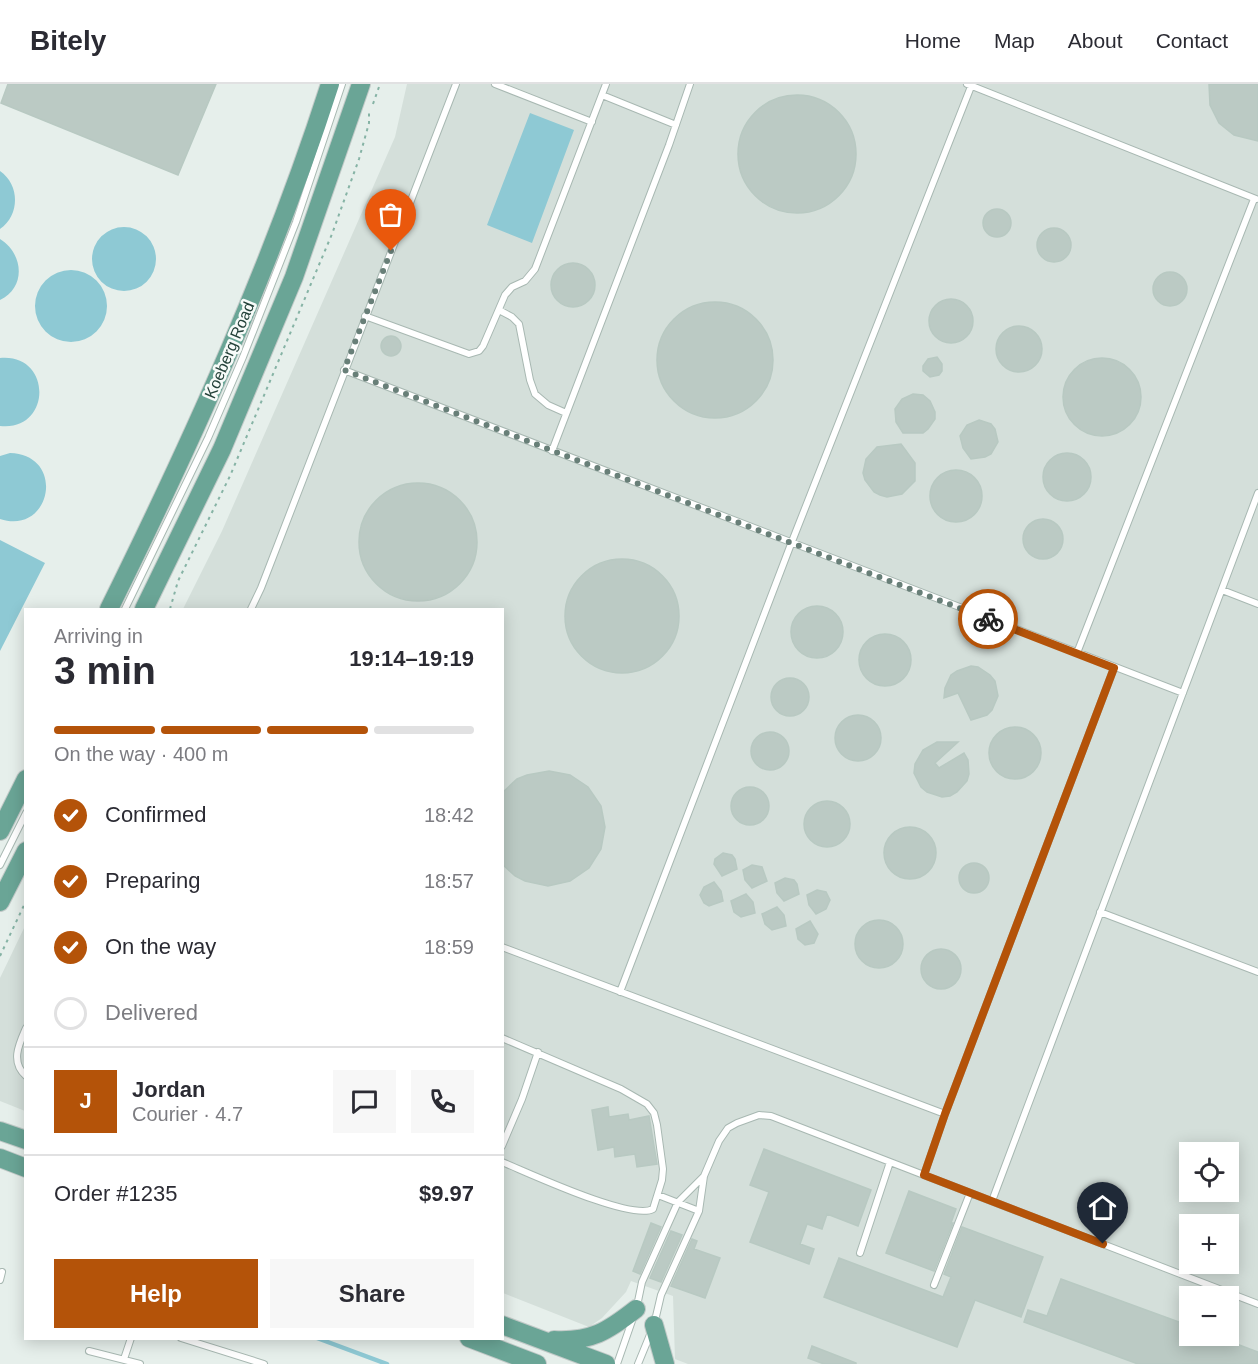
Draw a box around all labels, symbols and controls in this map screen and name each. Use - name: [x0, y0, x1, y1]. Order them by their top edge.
- text: Bitely: [30, 25, 106, 56]
- text: Home: [905, 29, 961, 52]
- text: Map: [994, 29, 1035, 52]
- text: About: [1068, 29, 1123, 52]
- text: Contact: [1156, 29, 1228, 52]
- pin: [365, 189, 416, 251]
- icon: bag: [374, 198, 407, 231]
- street label: Koeberg Road: [201, 299, 257, 401]
- courier: [958, 589, 1018, 649]
- icon: bike: [972, 603, 1005, 636]
- text: Arriving in: [54, 625, 143, 647]
- text: 19:14–19:19: [349, 646, 474, 671]
- text: 3 min: [54, 649, 156, 692]
- text: On the way · 400 m: [54, 743, 229, 765]
- icon: check: [54, 799, 87, 832]
- text: Confirmed: [105, 802, 206, 827]
- text: 18:42: [424, 804, 474, 826]
- icon: check: [54, 865, 87, 898]
- text: Preparing: [105, 868, 200, 893]
- text: 18:57: [424, 870, 474, 892]
- icon: check: [54, 931, 87, 964]
- text: On the way: [105, 934, 216, 959]
- text: 18:59: [424, 936, 474, 958]
- text: Delivered: [105, 1000, 198, 1025]
- button: chat: [333, 1070, 396, 1133]
- button: phone: [411, 1070, 474, 1133]
- text: Jordan: [132, 1077, 205, 1102]
- text: J: [79, 1088, 92, 1113]
- text: Courier · 4.7: [132, 1103, 243, 1125]
- map controls: [1179, 1142, 1239, 1346]
- button: locate: [1179, 1142, 1239, 1202]
- text: Order #1235: [54, 1181, 178, 1206]
- text: $9.97: [419, 1181, 474, 1206]
- pin: [1077, 1182, 1128, 1244]
- icon: home: [1086, 1191, 1119, 1224]
- button: +: [1179, 1214, 1239, 1274]
- button: Help: [54, 1259, 258, 1328]
- button: Share: [270, 1259, 474, 1328]
- button: −: [1179, 1286, 1239, 1346]

